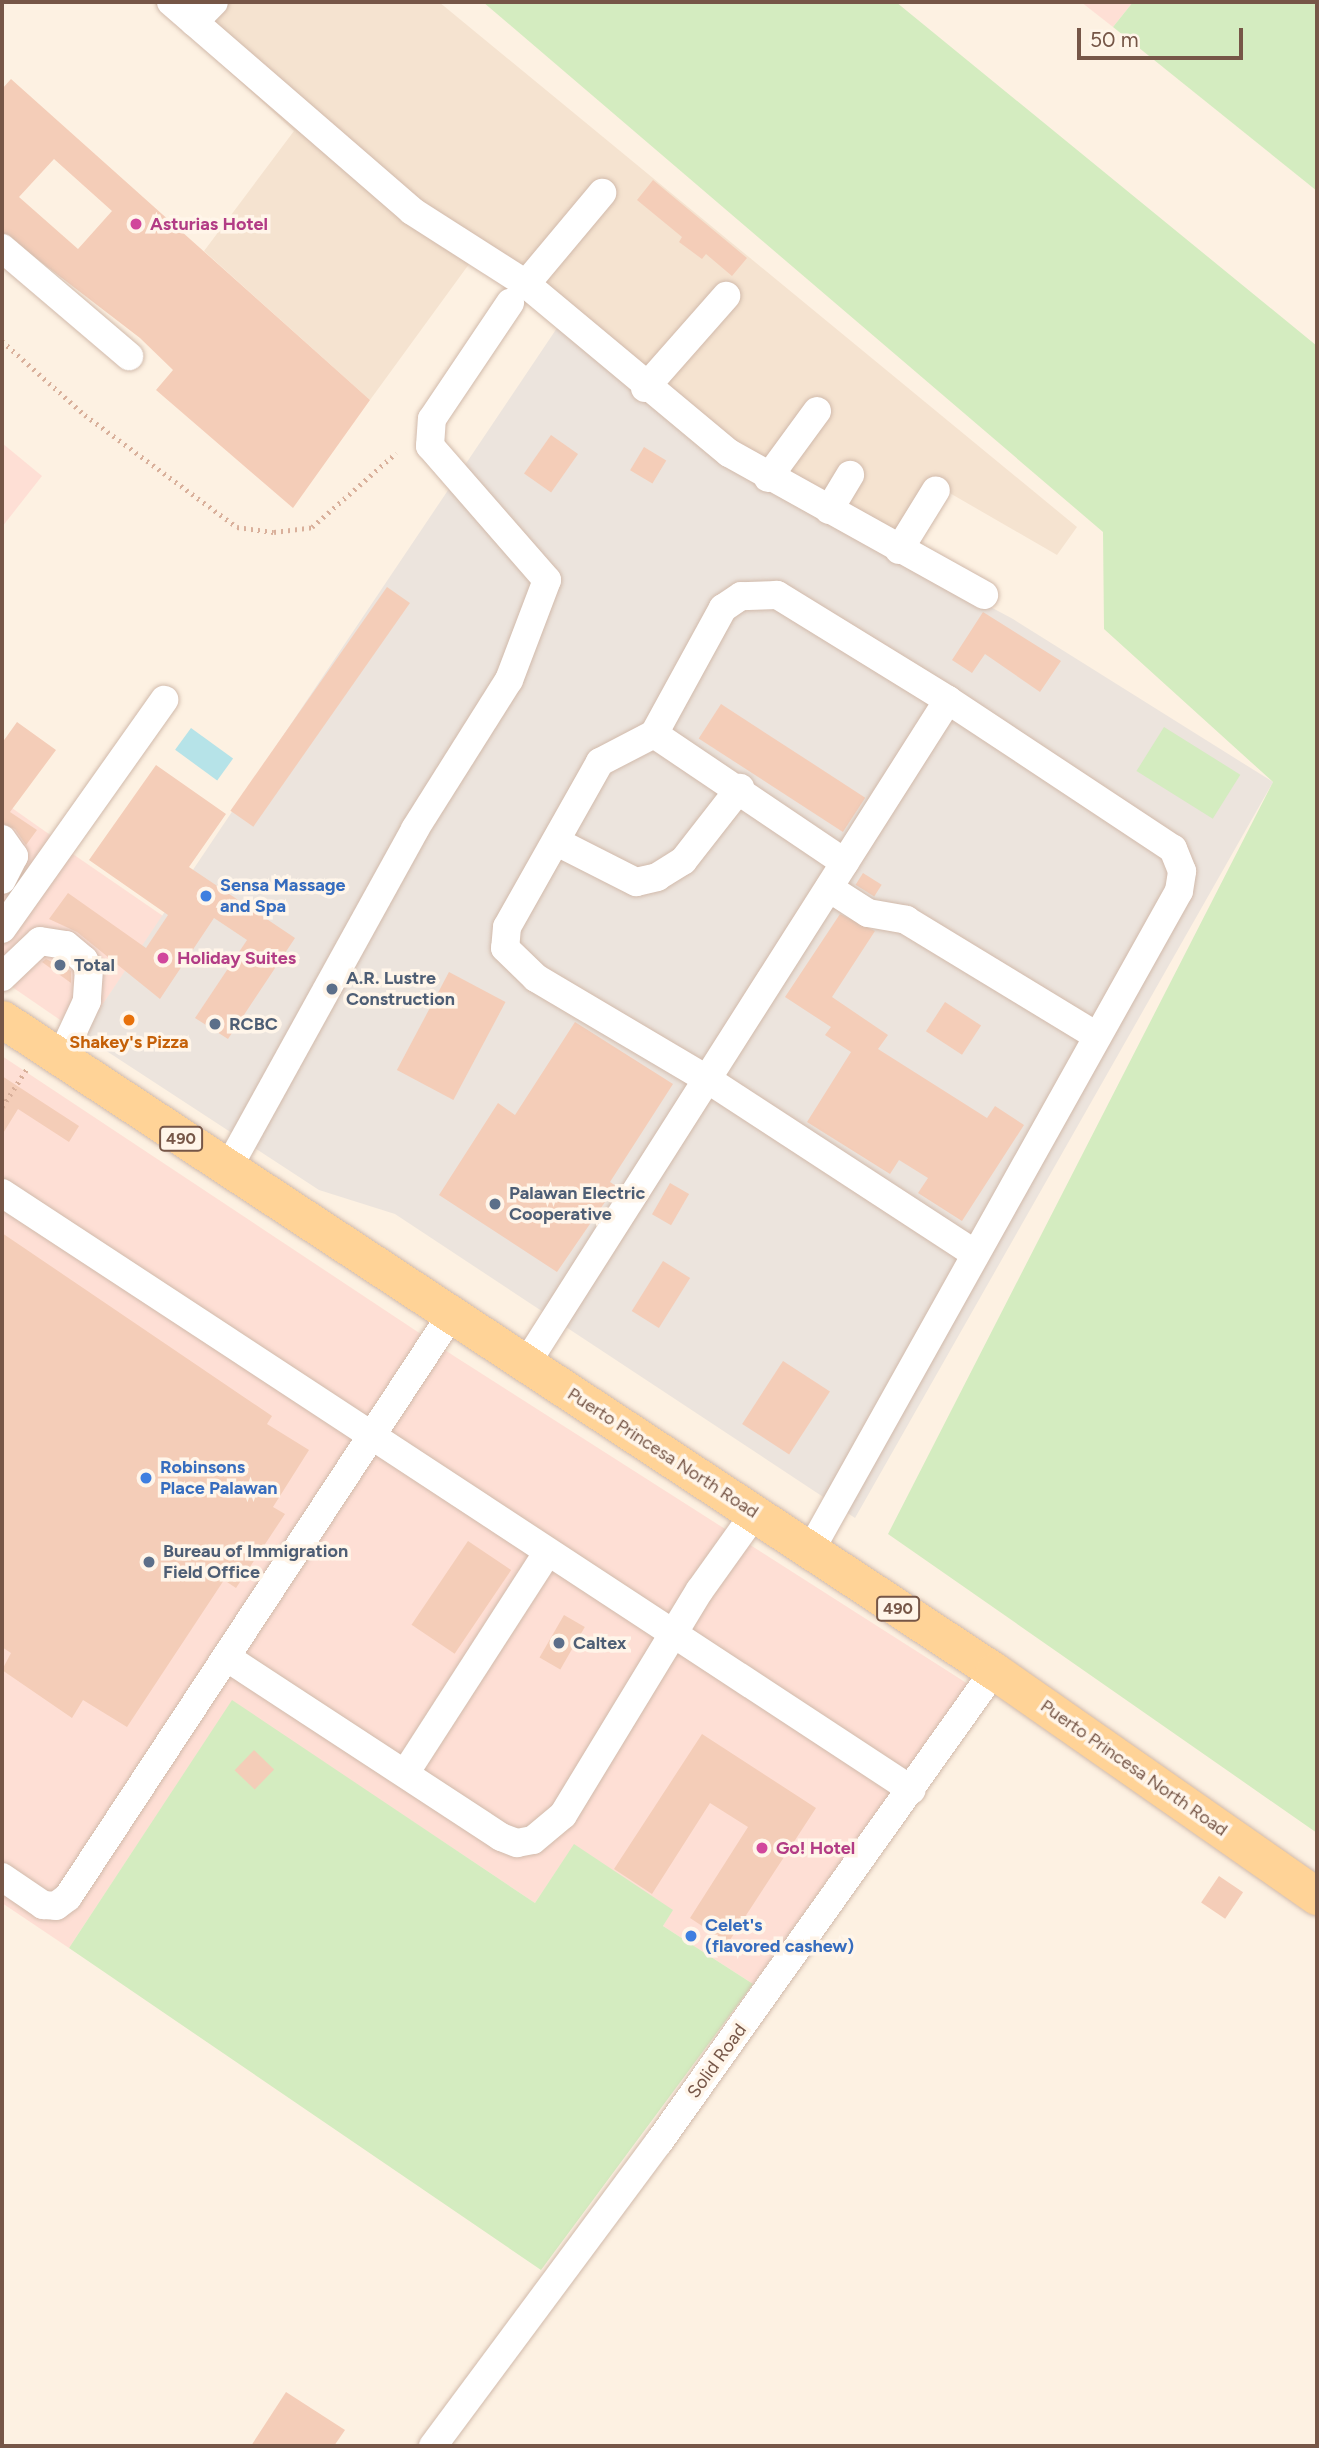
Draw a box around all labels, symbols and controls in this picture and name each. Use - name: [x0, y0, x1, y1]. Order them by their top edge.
- scale bar: [1081, 14, 1247, 58]
- text: 50 m: [1090, 27, 1139, 52]
- place label: Asturias Hotel: [150, 213, 268, 235]
- marker: Asturias Hotel: [128, 216, 144, 232]
- place label: Sensa Massage and Spa: [220, 875, 346, 917]
- marker: Sensa Massage and Spa: [198, 888, 214, 904]
- place label: Holiday Suites: [177, 947, 296, 969]
- marker: Holiday Suites: [155, 950, 171, 966]
- place label: Total: [74, 954, 115, 976]
- marker: Total: [52, 957, 68, 973]
- place label: A.R. Lustre Construction: [346, 968, 455, 1010]
- marker: A.R. Lustre Construction: [324, 981, 340, 997]
- marker: Shakey's Pizza: [121, 1012, 137, 1028]
- place label: RCBC: [229, 1013, 278, 1035]
- marker: RCBC: [207, 1016, 223, 1032]
- place label: Shakey's Pizza: [69, 1031, 189, 1053]
- road number: 490: [158, 1126, 204, 1152]
- place label: Palawan Electric Cooperative: [509, 1183, 645, 1226]
- marker: Palawan Electric Cooperative: [487, 1196, 503, 1212]
- street label: Puerto Princesa North Road: [563, 1383, 763, 1523]
- place label: Robinsons Place Palawan: [160, 1457, 278, 1500]
- marker: Robinsons Place Palawan: [138, 1470, 154, 1486]
- place label: Bureau of Immigration Field Office: [163, 1541, 348, 1584]
- marker: Bureau of Immigration Field Office: [141, 1554, 157, 1570]
- road number: 490: [875, 1596, 921, 1622]
- place label: Caltex: [573, 1632, 626, 1654]
- marker: Caltex: [551, 1635, 567, 1651]
- street label: Puerto Princesa North Road: [1036, 1695, 1232, 1841]
- place label: Go! Hotel: [776, 1837, 855, 1859]
- marker: Go! Hotel: [754, 1840, 770, 1856]
- place label: Celet's (flavored cashew): [705, 1915, 854, 1958]
- marker: Celet's (flavored cashew): [683, 1928, 699, 1944]
- street label: Solid Road: [683, 2020, 751, 2102]

